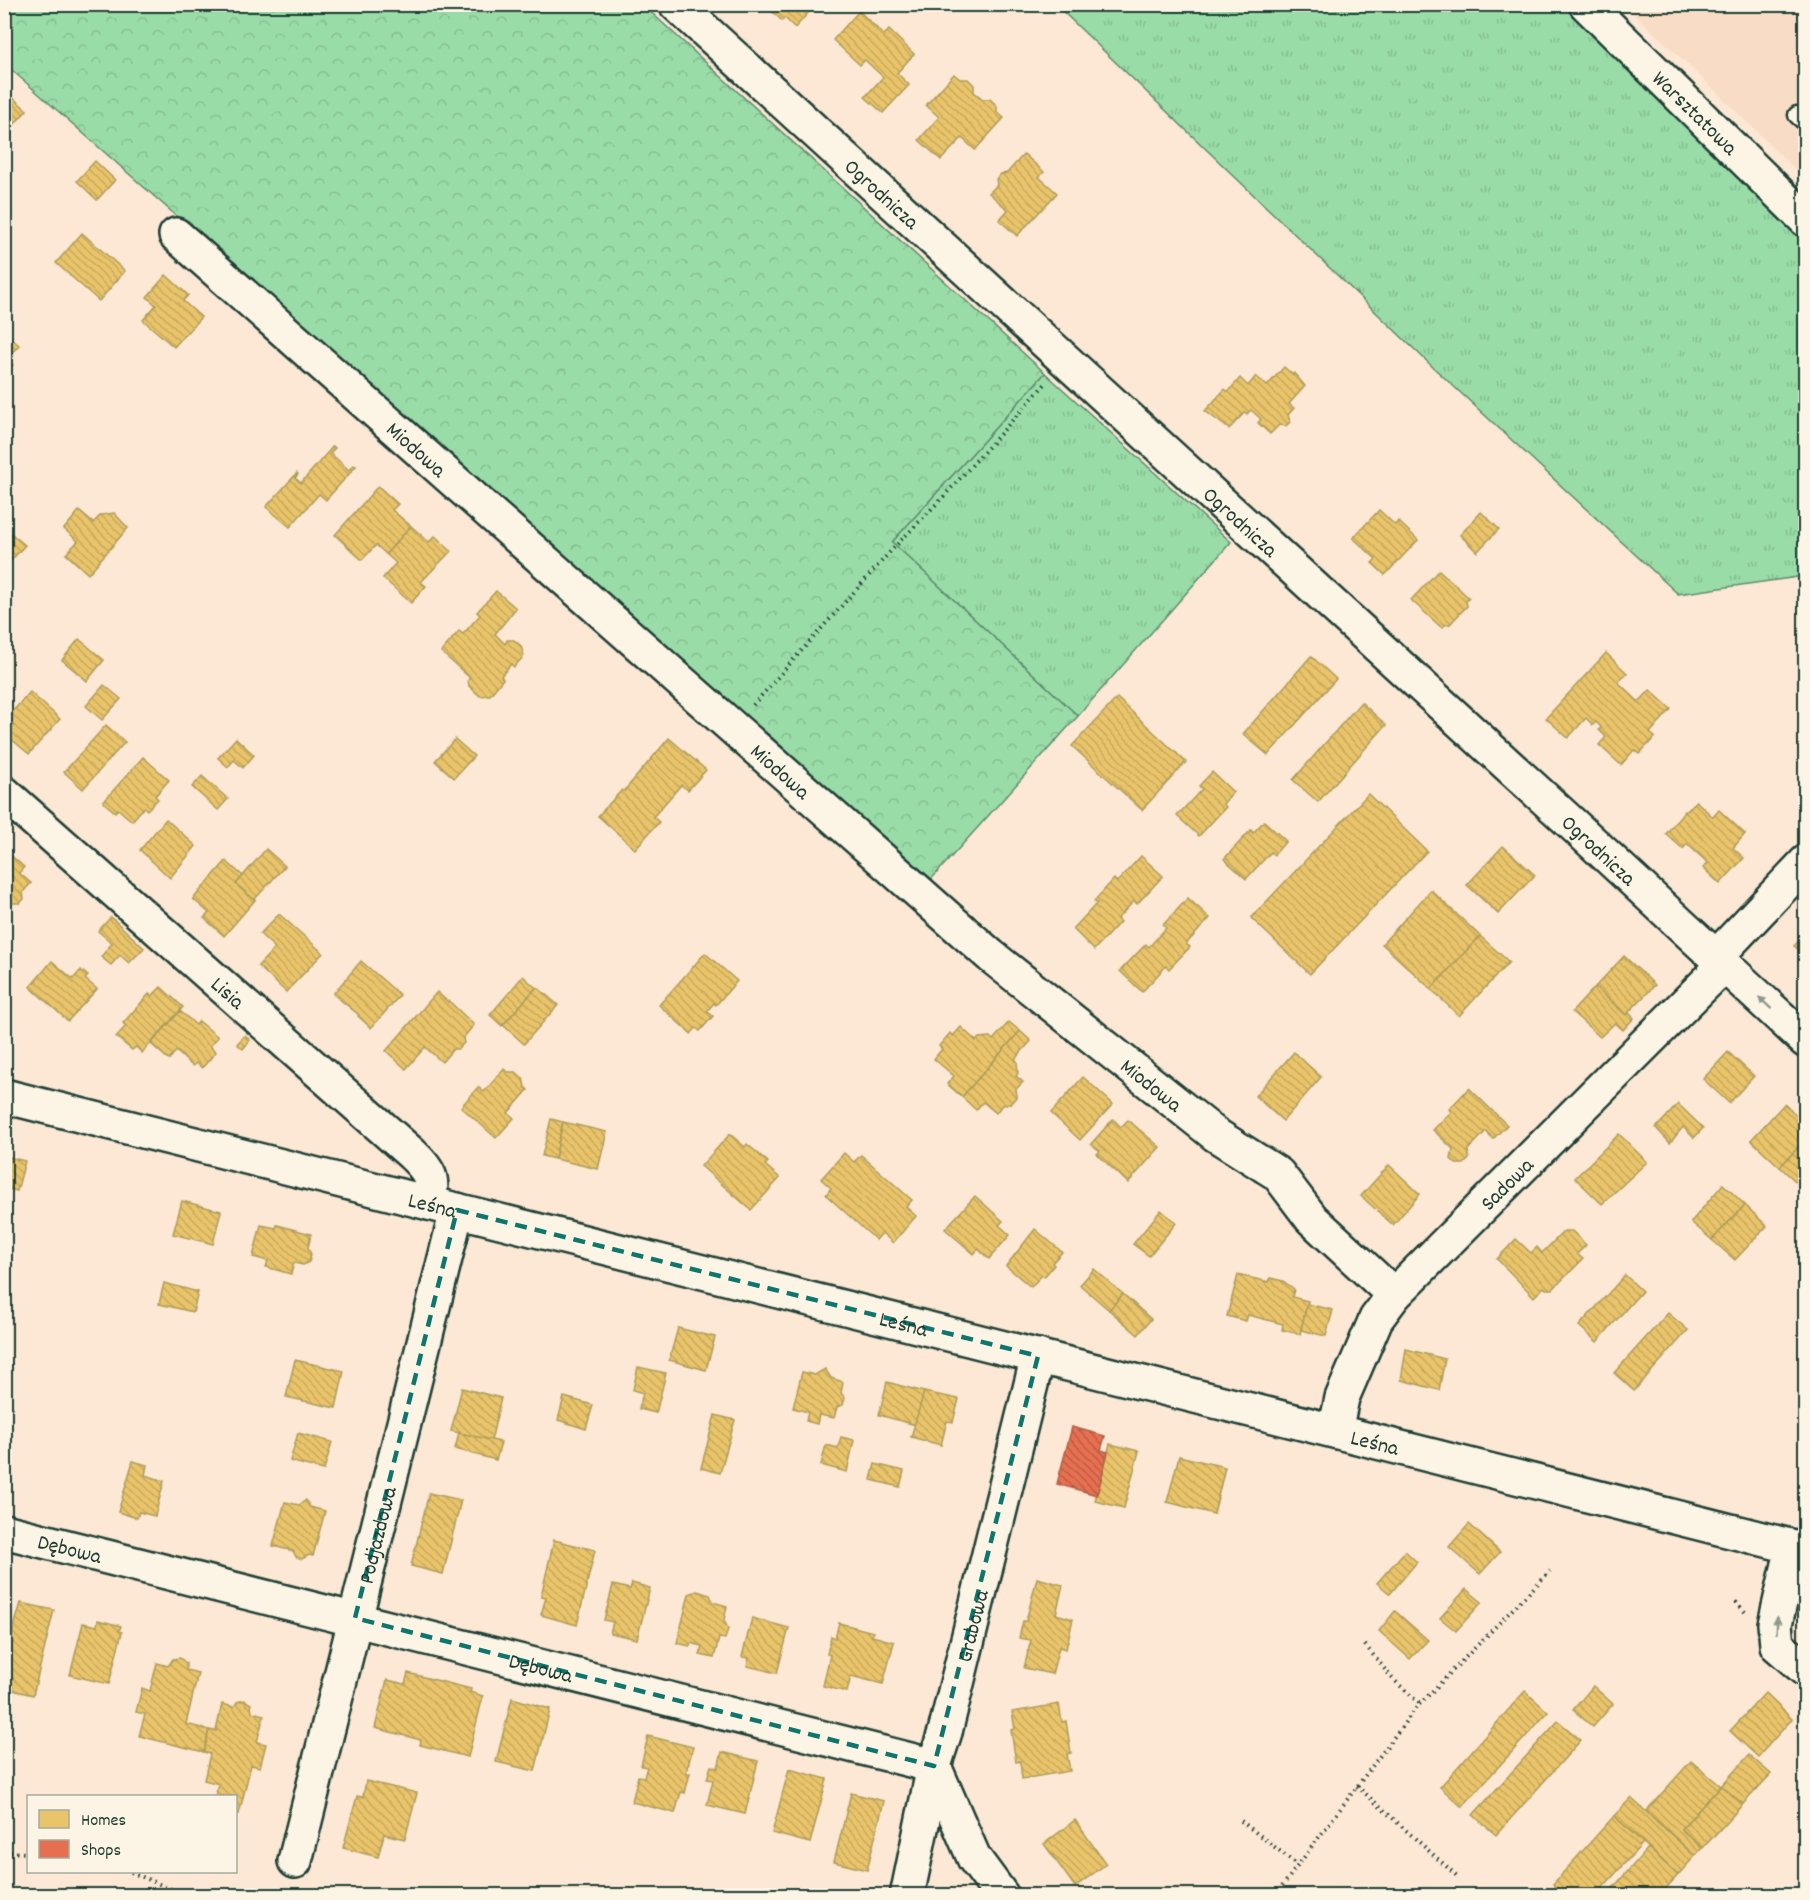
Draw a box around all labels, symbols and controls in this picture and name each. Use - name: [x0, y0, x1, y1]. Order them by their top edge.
- street label: Warsztatowa: [1643, 65, 1744, 164]
- street label: Ogrodnicza: [836, 153, 925, 239]
- street label: Miodowa: [378, 416, 452, 487]
- street label: Ogrodnicza: [1194, 481, 1284, 567]
- street label: Miodowa: [742, 738, 816, 809]
- street label: Ogrodnicza: [1553, 809, 1642, 895]
- street label: Lisia: [202, 971, 251, 1019]
- one-way arrow: [1757, 996, 1772, 1010]
- street label: Miodowa: [1112, 1053, 1188, 1122]
- street label: Sadowa: [1475, 1151, 1543, 1219]
- street label: Leśna: [404, 1186, 460, 1229]
- street label: Leśna: [876, 1305, 931, 1347]
- street label: Leśna: [1347, 1424, 1402, 1466]
- street label: Podjazdowa: [353, 1483, 407, 1588]
- street label: Dębowa: [34, 1528, 105, 1574]
- street label: Grabowa: [951, 1587, 999, 1666]
- one-way arrow: [1772, 1615, 1781, 1634]
- street label: Dębowa: [505, 1647, 576, 1693]
- legend: [27, 1795, 237, 1873]
- text: Homes: [81, 1809, 126, 1834]
- text: Shops: [81, 1839, 121, 1864]

